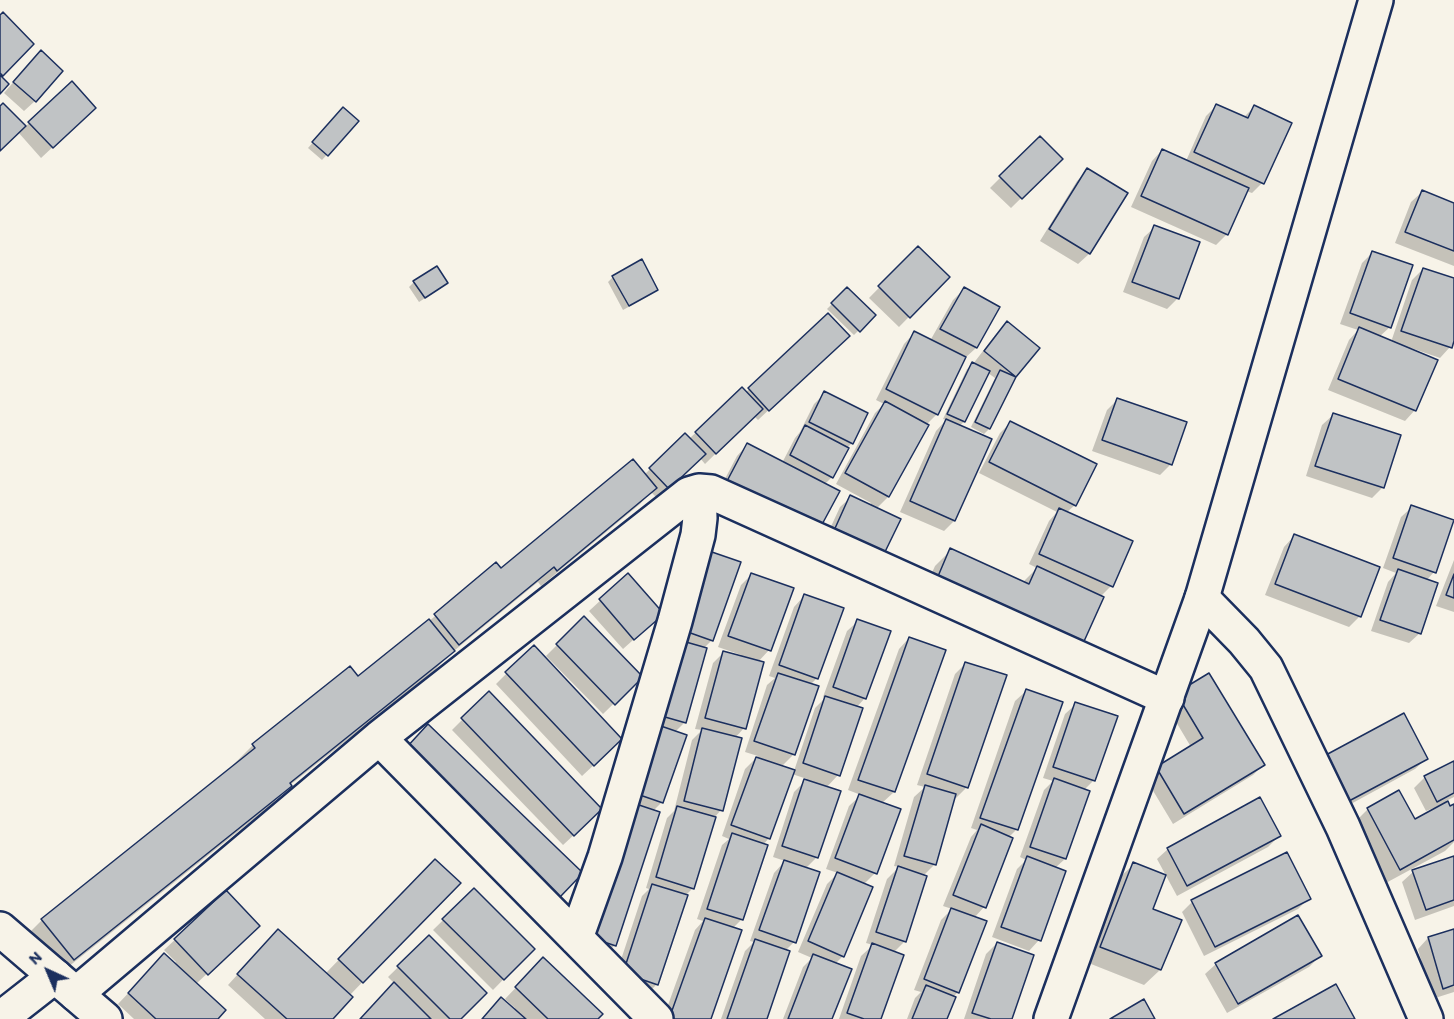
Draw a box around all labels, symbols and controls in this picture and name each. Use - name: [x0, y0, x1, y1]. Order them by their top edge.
- north arrow: [18, 941, 78, 1001]
- text: N: [25, 947, 46, 968]

